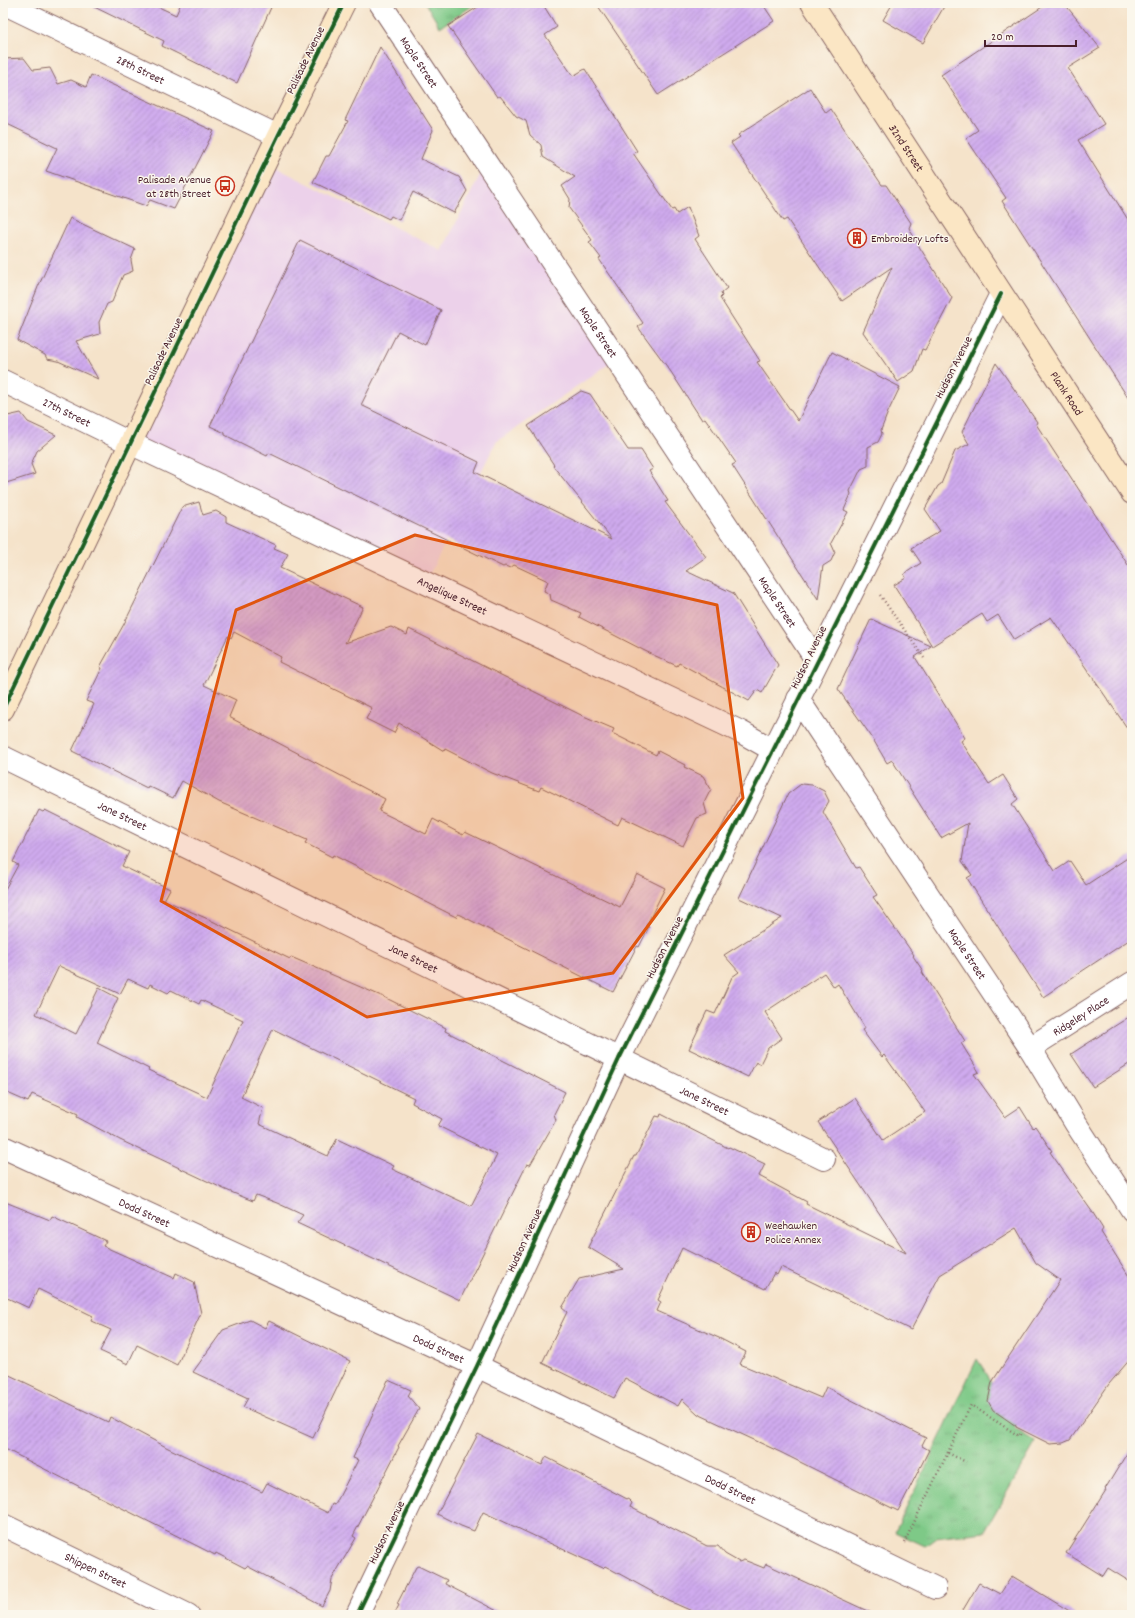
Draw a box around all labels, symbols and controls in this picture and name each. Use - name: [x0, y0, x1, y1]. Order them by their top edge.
- scale bar: [985, 22, 1076, 48]
- street label: Palisade Avenue: [283, 24, 330, 97]
- text: 20 m: [991, 29, 1014, 46]
- street label: Maple Street: [395, 34, 442, 92]
- street label: 28th Street: [113, 52, 168, 90]
- street label: 32nd Street: [884, 122, 927, 176]
- place label: Palisade Avenue at 28th Street: [138, 172, 212, 203]
- bus stop icon: Palisade Avenue at 28th Street: [214, 175, 236, 197]
- building icon: Embroidery Lofts: [846, 227, 868, 249]
- place label: Embroidery Lofts: [871, 231, 949, 248]
- street label: Maple Street: [574, 304, 621, 362]
- street label: Palisade Avenue: [141, 315, 188, 388]
- street label: Hudson Avenue: [931, 333, 977, 402]
- street label: Plank Road: [1045, 369, 1086, 419]
- street label: 27th Street: [39, 395, 94, 433]
- street label: Angelique Street: [414, 573, 490, 621]
- street label: Maple Street: [753, 574, 800, 632]
- street label: Hudson Avenue: [787, 623, 832, 692]
- street label: Jane Street: [94, 798, 150, 836]
- street label: Hudson Avenue: [642, 913, 688, 982]
- street label: Maple Street: [943, 926, 990, 984]
- street label: Jane Street: [385, 940, 441, 979]
- street label: Ridgeley Place: [1050, 993, 1113, 1041]
- street label: Jane Street: [676, 1083, 732, 1121]
- street label: Dodd Street: [116, 1195, 173, 1233]
- street label: Hudson Avenue: [503, 1206, 548, 1275]
- place label: Weehawken Police Annex: [765, 1218, 822, 1249]
- building icon: Weehawken Police Annex: [740, 1221, 762, 1243]
- street label: Dodd Street: [410, 1330, 467, 1369]
- street label: Dodd Street: [702, 1471, 759, 1510]
- street label: Hudson Avenue: [365, 1498, 410, 1567]
- street label: Shippen Street: [61, 1549, 129, 1594]

